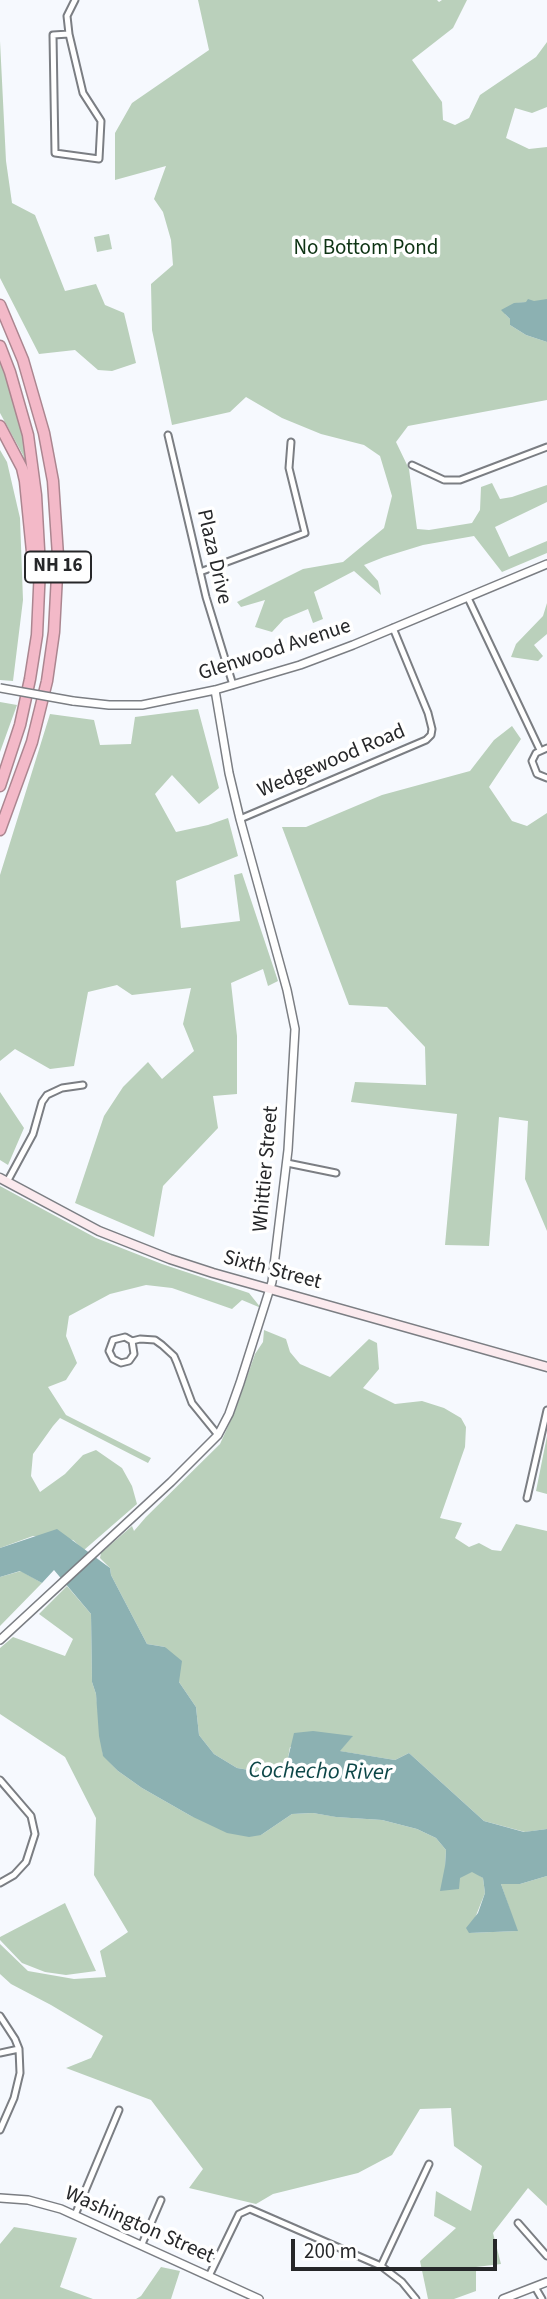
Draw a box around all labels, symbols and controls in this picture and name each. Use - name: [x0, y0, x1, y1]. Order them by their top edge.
- park label: No Bottom Pond: [294, 236, 438, 262]
- street label: Plaza Drive: [190, 507, 236, 607]
- road number: NH 16: [25, 552, 91, 582]
- street label: Glenwood Avenue: [196, 615, 354, 687]
- street label: Wedgewood Road: [254, 720, 410, 804]
- street label: Whittier Street: [249, 1105, 285, 1233]
- street label: Sixth Street: [220, 1246, 324, 1296]
- water label: Cochecho River: [248, 1758, 392, 1788]
- street label: Washington Street: [60, 2182, 218, 2270]
- scale bar: [295, 2226, 502, 2270]
- text: 200 m: [304, 2236, 357, 2266]

